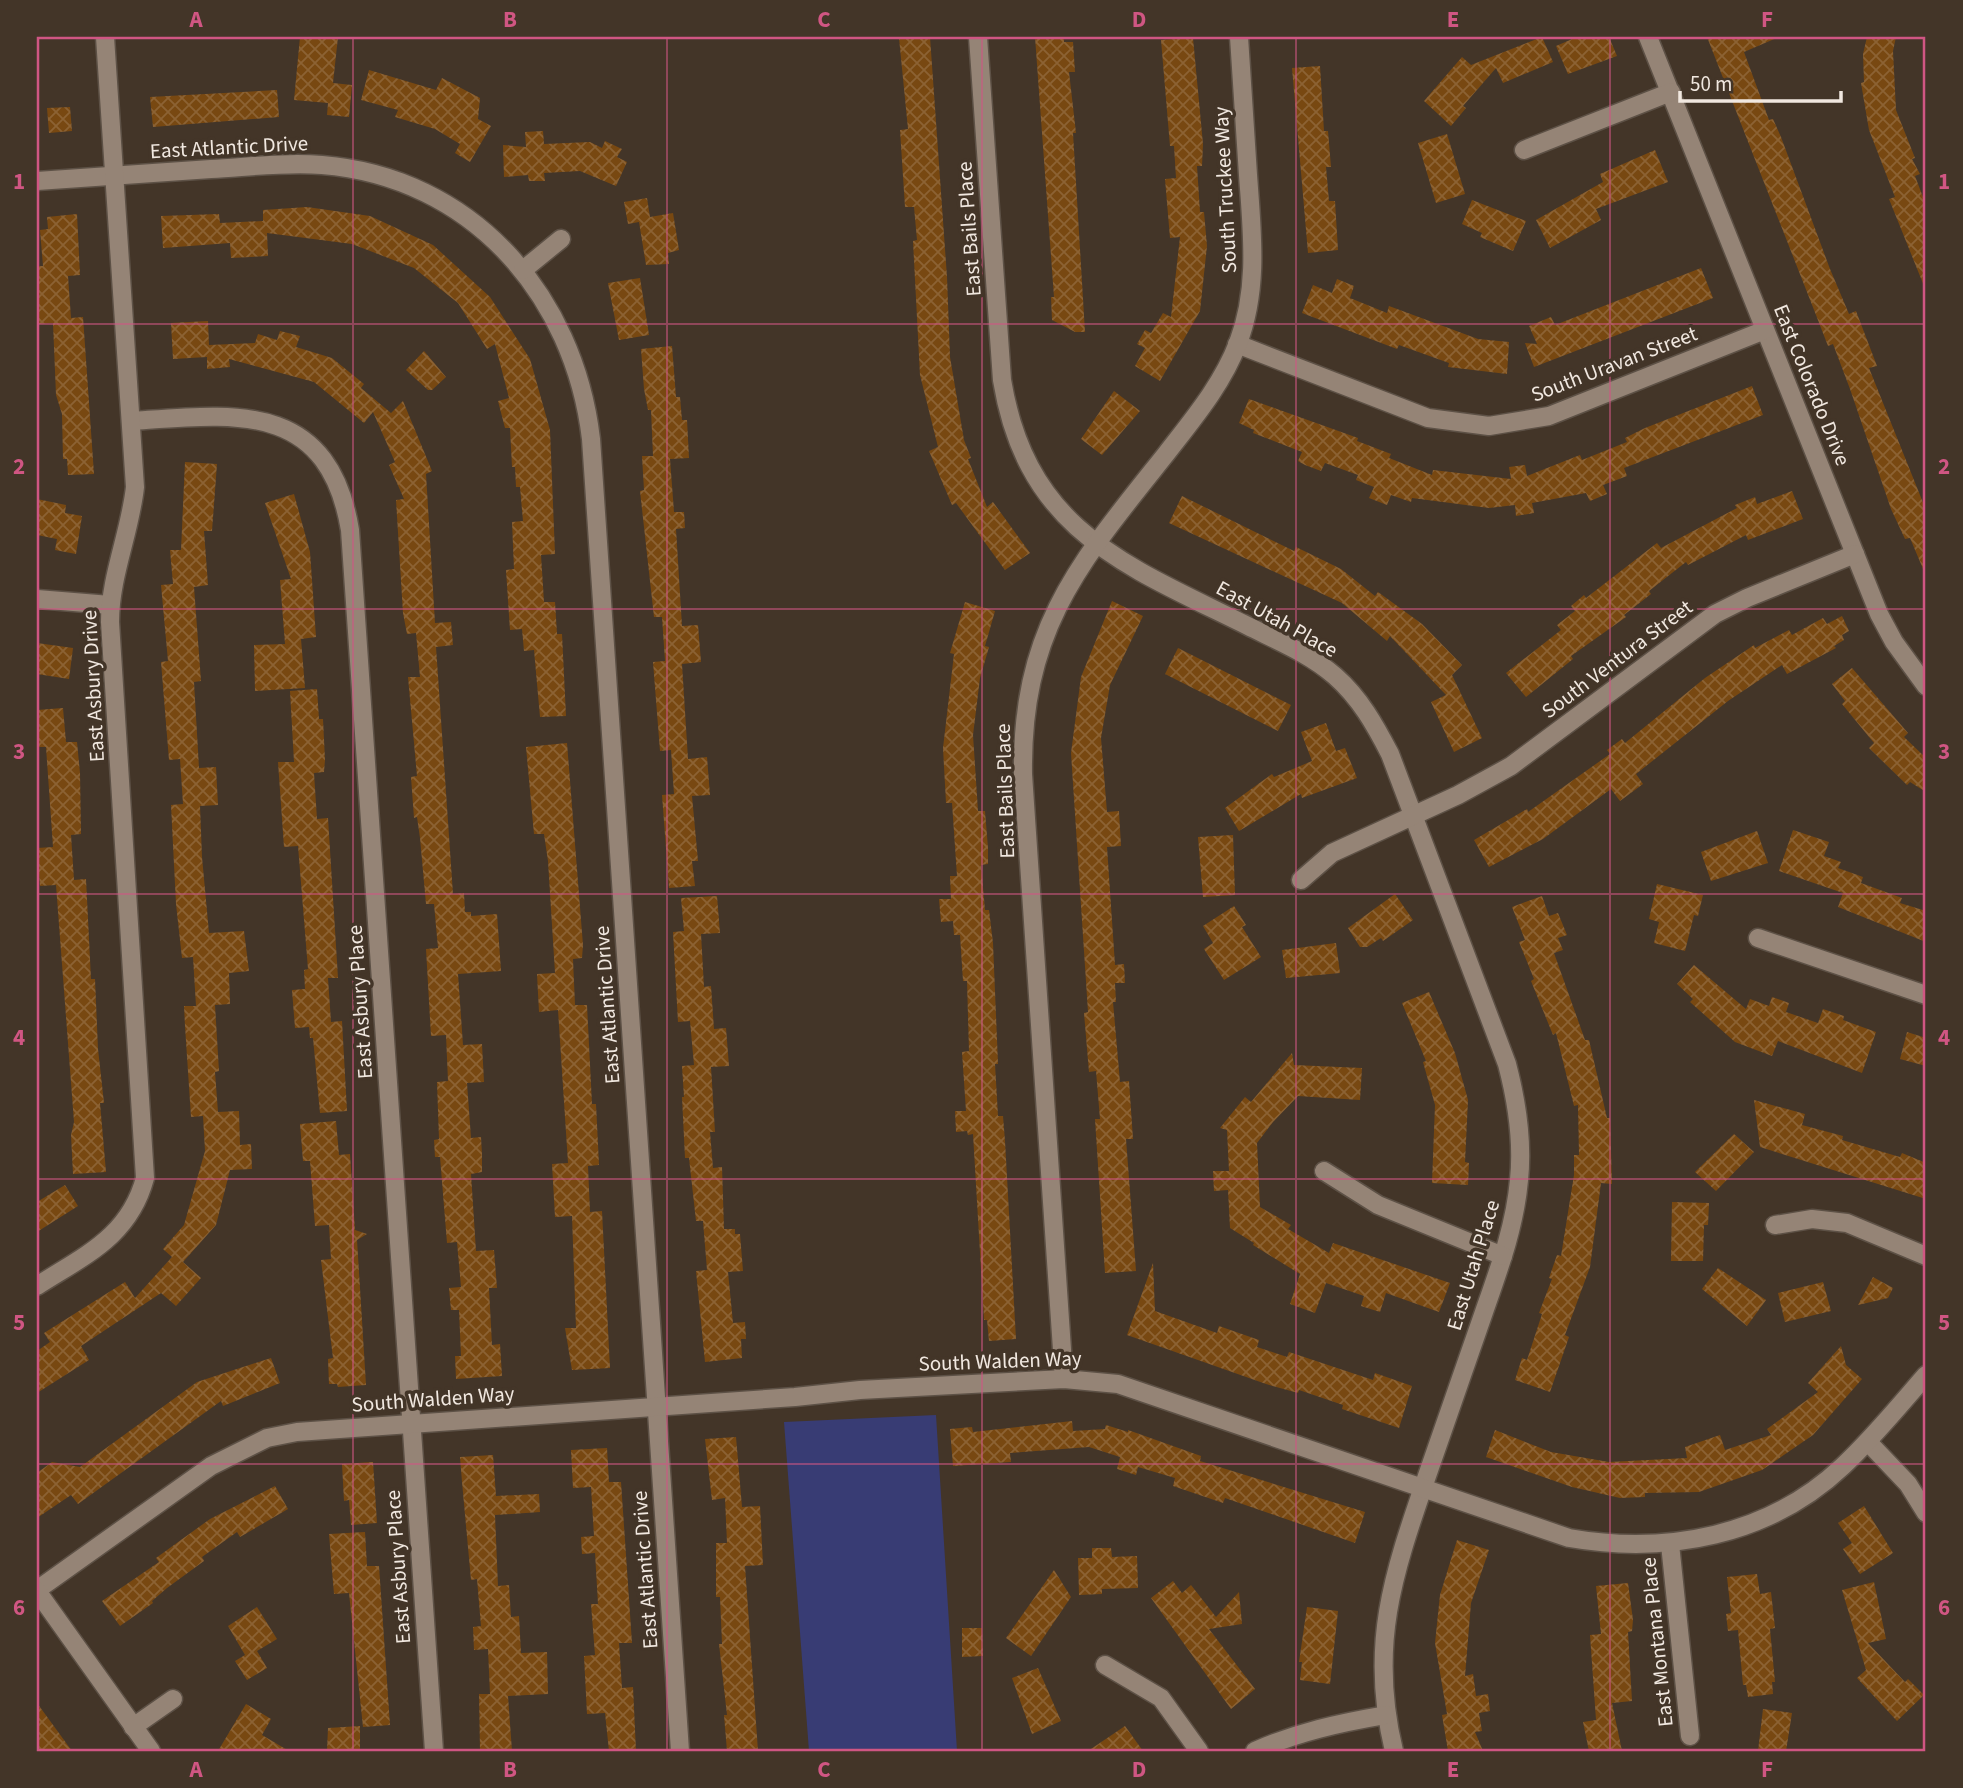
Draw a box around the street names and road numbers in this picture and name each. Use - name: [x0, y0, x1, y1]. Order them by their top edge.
- street label: South Truckee Way: [1206, 106, 1244, 274]
- street label: East Atlantic Drive: [149, 128, 309, 166]
- street label: East Bails Place: [949, 161, 989, 297]
- street label: East Colorado Drive: [1766, 300, 1858, 470]
- street label: South Uravan Street: [1526, 318, 1702, 410]
- street label: East Utah Place: [1211, 573, 1343, 665]
- street label: South Ventura Street: [1535, 592, 1699, 726]
- street label: East Asbury Drive: [74, 609, 112, 763]
- street label: East Bails Place: [988, 723, 1022, 859]
- street label: East Asbury Place: [340, 924, 380, 1080]
- street label: East Atlantic Drive: [587, 925, 627, 1085]
- street label: East Utah Place: [1439, 1196, 1507, 1334]
- street label: South Walden Way: [918, 1343, 1082, 1379]
- street label: South Walden Way: [351, 1378, 516, 1420]
- street label: East Asbury Place: [378, 1489, 418, 1645]
- street label: East Atlantic Drive: [625, 1490, 665, 1650]
- street label: East Montana Place: [1633, 1556, 1681, 1728]

